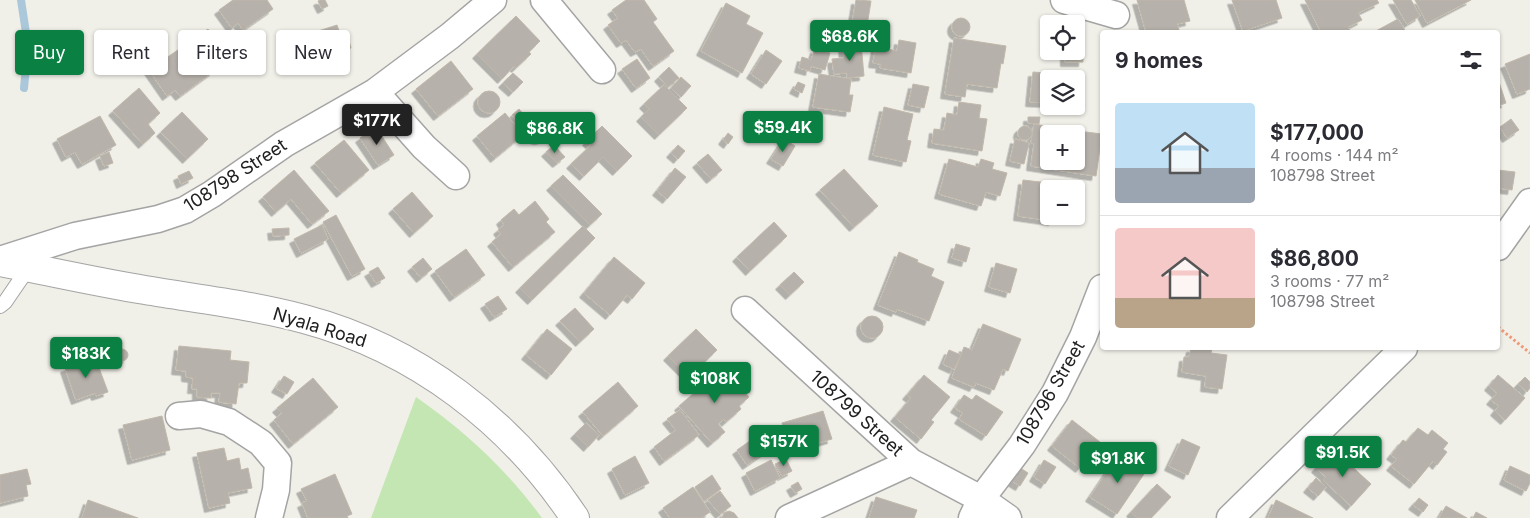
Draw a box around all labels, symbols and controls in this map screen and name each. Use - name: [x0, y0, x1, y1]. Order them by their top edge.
- map controls: [1040, 15, 1085, 225]
- button: locate: [1040, 15, 1085, 60]
- pin: $68.6K: [809, 20, 891, 62]
- text: $68.6K: [821, 26, 879, 46]
- chip: Buy: [15, 30, 84, 75]
- chip: Rent: [94, 30, 168, 75]
- chip: Filters: [178, 30, 266, 75]
- chip: New: [276, 30, 350, 75]
- icon: filters: [1457, 46, 1485, 74]
- text: 9 homes: [1115, 48, 1203, 73]
- button: layers: [1040, 70, 1085, 115]
- pin: $177K: [342, 104, 412, 146]
- text: $177K: [353, 110, 401, 130]
- pin: $59.4K: [742, 110, 824, 153]
- pin: $86.8K: [514, 112, 596, 154]
- text: $59.4K: [754, 117, 812, 137]
- text: $86.8K: [526, 118, 584, 138]
- text: $177,000: [1270, 120, 1364, 145]
- icon: home: [1155, 123, 1215, 183]
- button: +: [1040, 125, 1085, 170]
- street label: 108798 Street: [180, 134, 290, 216]
- text: 4 rooms · 144 m²: [1270, 145, 1399, 165]
- text: 108798 Street: [1270, 165, 1375, 185]
- button: −: [1040, 180, 1085, 225]
- text: $86,800: [1270, 246, 1359, 271]
- icon: home: [1155, 248, 1215, 308]
- text: 3 rooms · 77 m²: [1270, 271, 1389, 291]
- text: 108798 Street: [1270, 291, 1375, 311]
- street label: Nyala Road: [271, 303, 369, 351]
- pin: $183K: [51, 336, 121, 379]
- street label: 108796 Street: [1011, 337, 1089, 449]
- text: $183K: [61, 343, 111, 363]
- pin: $108K: [680, 362, 750, 404]
- street label: 108799 Street: [806, 366, 908, 460]
- text: $108K: [690, 368, 740, 388]
- pin: $157K: [749, 424, 819, 467]
- text: $157K: [760, 431, 808, 451]
- pin: $91.5K: [1302, 436, 1384, 478]
- pin: $91.8K: [1077, 442, 1159, 484]
- text: $91.5K: [1316, 442, 1370, 462]
- text: $91.8K: [1091, 448, 1145, 468]

